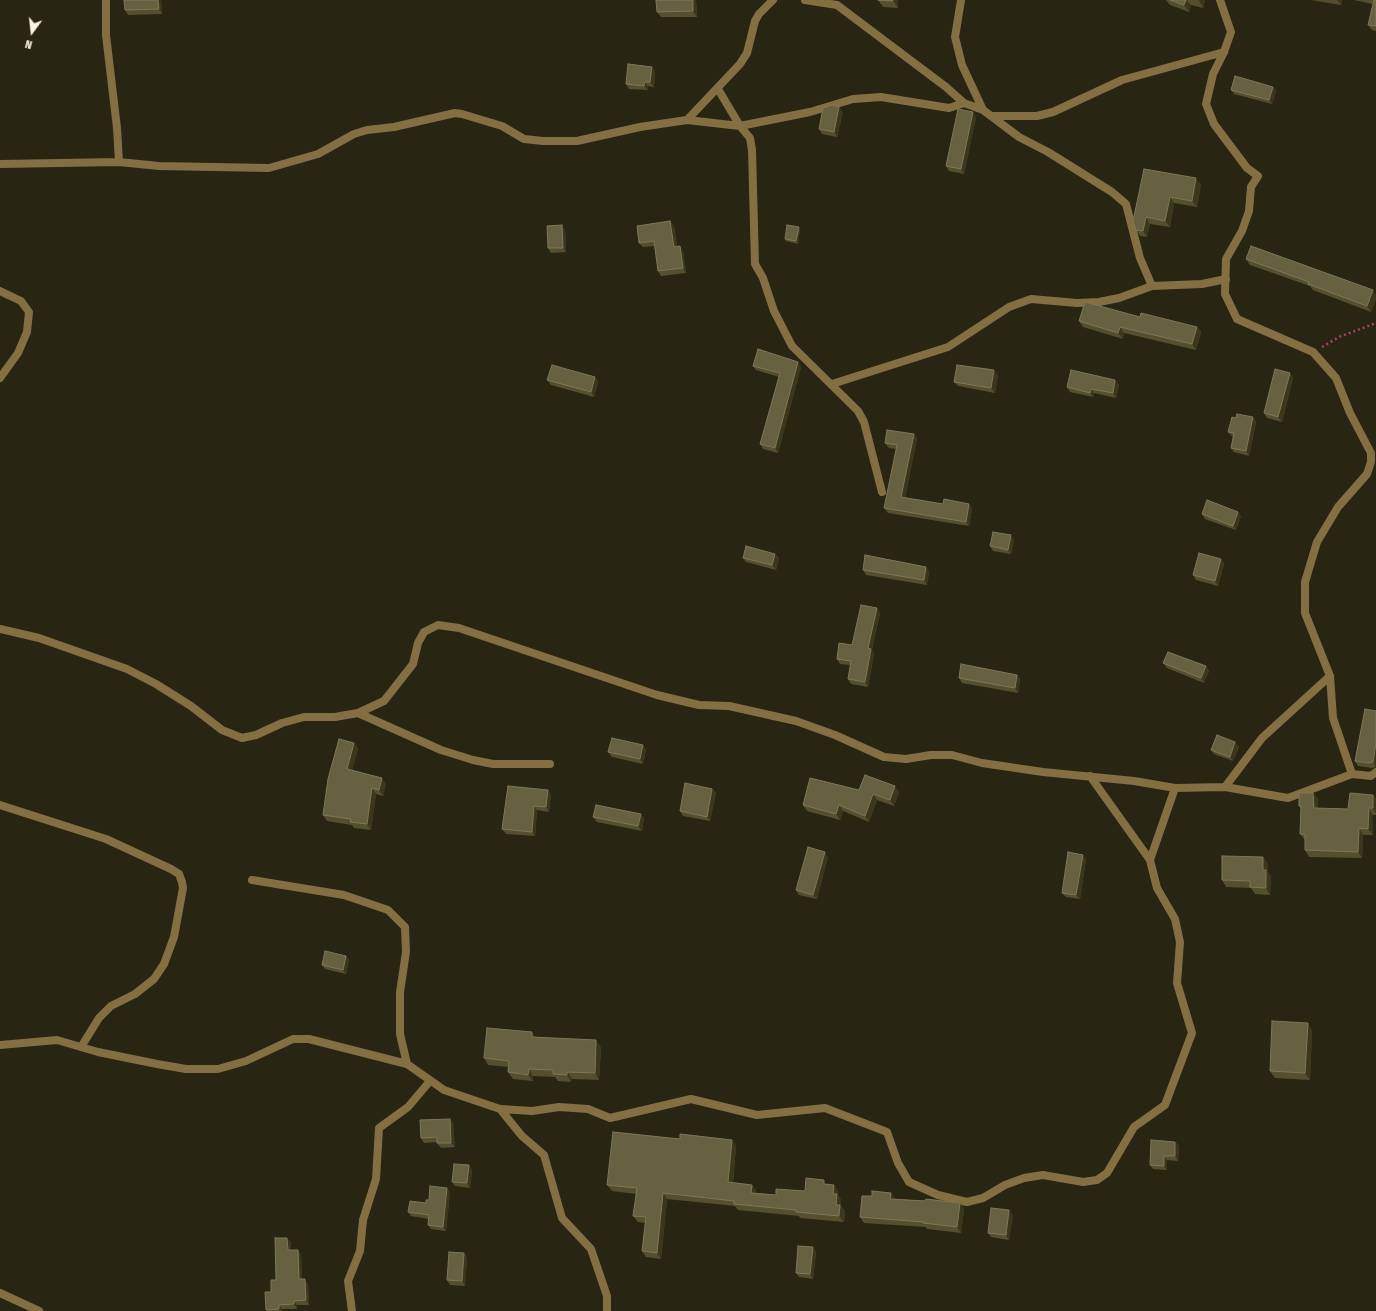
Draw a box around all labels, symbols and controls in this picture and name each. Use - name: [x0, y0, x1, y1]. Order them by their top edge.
- north arrow: [12, 12, 52, 52]
- text: N: [24, 37, 34, 51]

